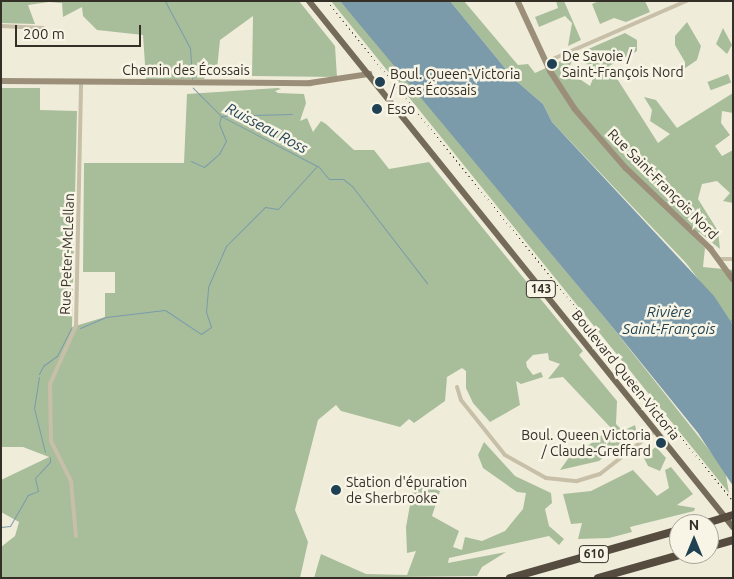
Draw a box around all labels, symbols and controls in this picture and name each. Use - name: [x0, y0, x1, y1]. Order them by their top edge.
- scale bar: [18, 15, 144, 47]
- text: 200 m: [23, 25, 65, 42]
- place label: De Savoie / Saint-François Nord: [562, 48, 684, 80]
- marker: De Savoie / Saint-François Nord: [546, 58, 558, 70]
- street label: Chemin des Écossais: [122, 62, 250, 78]
- place label: Boul. Queen-Victoria / Des Écossais: [390, 66, 521, 98]
- marker: Boul. Queen-Victoria / Des Écossais: [374, 76, 386, 88]
- water label: Ruisseau Ross: [223, 99, 311, 157]
- place label: Esso: [387, 101, 415, 117]
- marker: Esso: [371, 103, 383, 115]
- street label: Rue Saint-François Nord: [604, 125, 722, 243]
- street label: Rue Peter-McLellan: [56, 193, 78, 315]
- road number: 143: [525, 280, 557, 298]
- water label: Rivière Saint-François: [623, 302, 715, 337]
- street label: Boulevard Queen-Victoria: [568, 307, 684, 443]
- place label: Boul. Queen Victoria / Claude-Greffard: [521, 427, 651, 460]
- marker: Boul. Queen Victoria / Claude-Greffard: [655, 437, 667, 449]
- place label: Station d'épuration de Sherbrooke: [346, 474, 467, 507]
- marker: Station d'épuration de Sherbrooke: [330, 484, 342, 496]
- north arrow: [669, 514, 719, 564]
- text: N: [689, 517, 699, 533]
- road number: 610: [578, 544, 610, 564]

